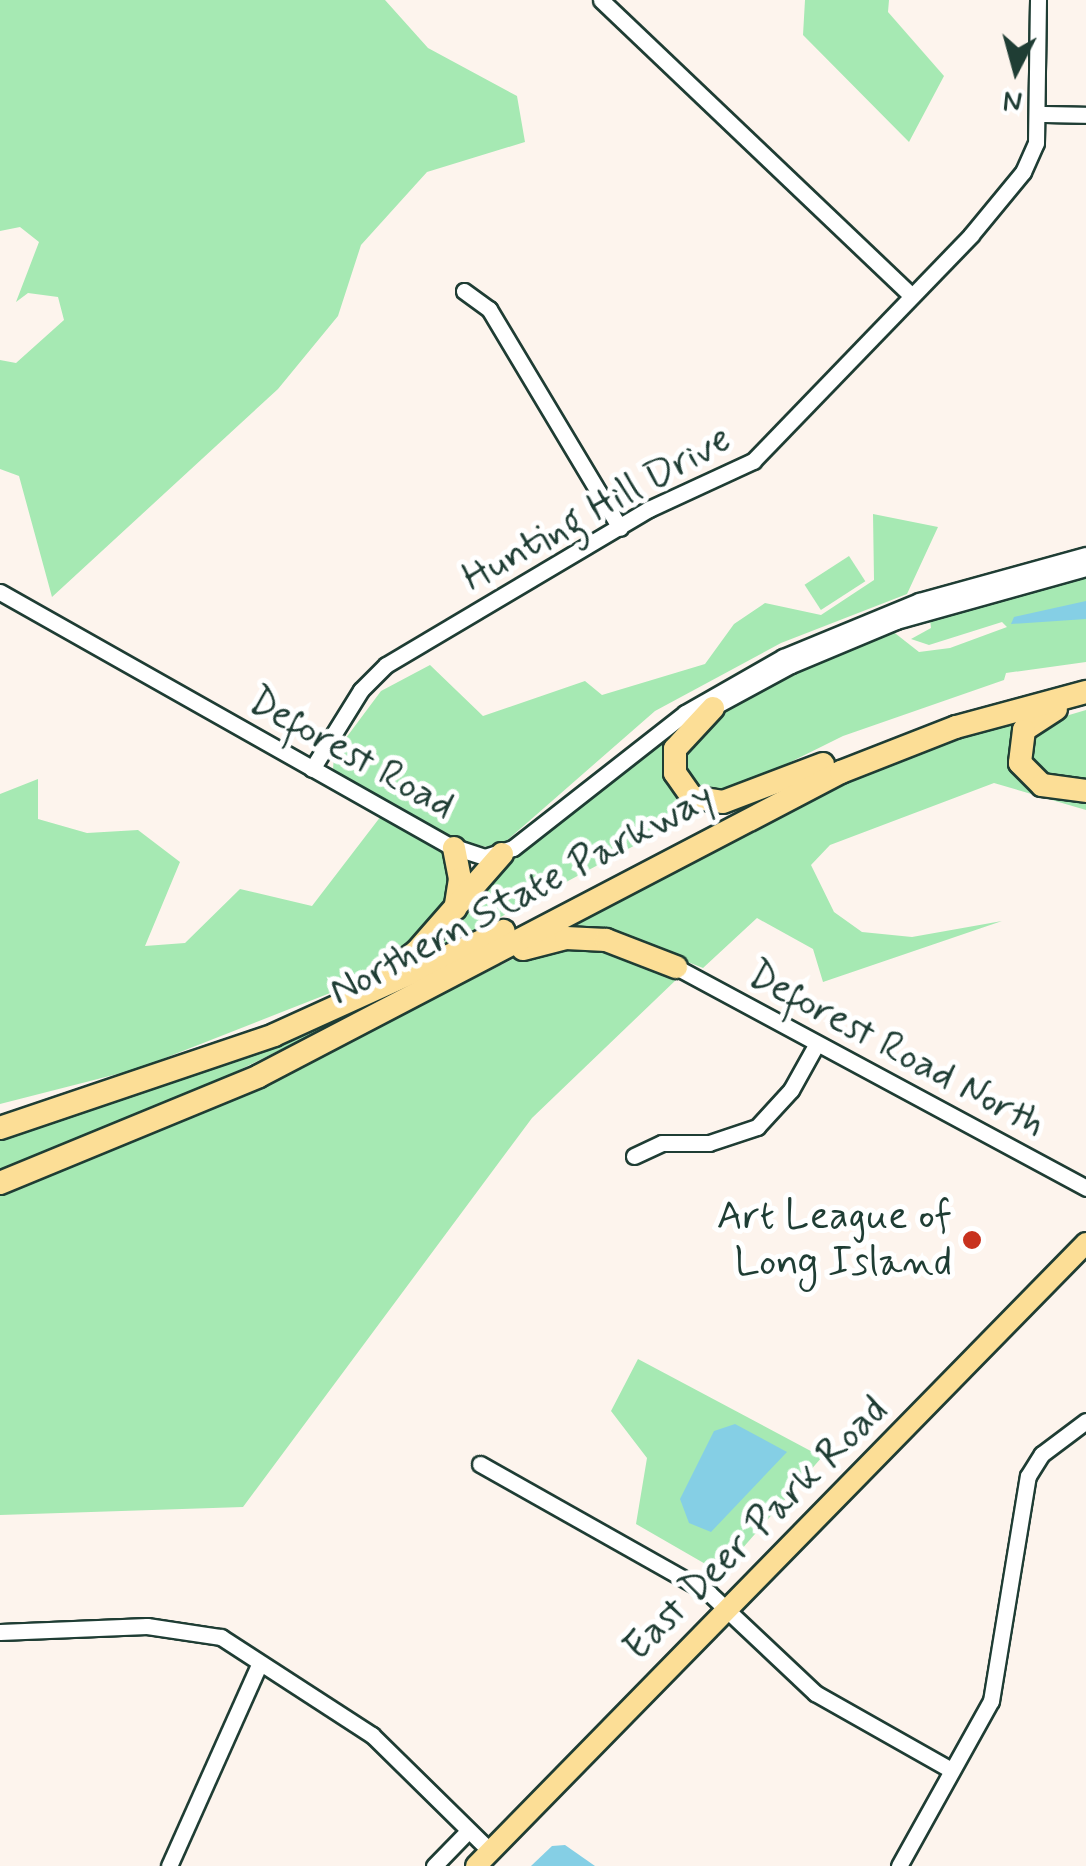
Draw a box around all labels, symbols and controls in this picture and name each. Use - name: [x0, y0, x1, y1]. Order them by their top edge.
- north arrow: [966, 20, 1066, 120]
- text: N: [1002, 81, 1024, 120]
- street label: Hunting Hill Drive: [457, 417, 737, 601]
- street label: Deforest Road: [239, 678, 463, 830]
- street label: Northern State Parkway: [329, 777, 715, 1013]
- street label: Deforest Road North: [738, 951, 1054, 1149]
- place label: Art League of Long Island: [714, 1193, 952, 1287]
- marker: Art League of Long Island: [961, 1229, 983, 1251]
- street label: East Deer Park Road: [618, 1391, 894, 1667]

